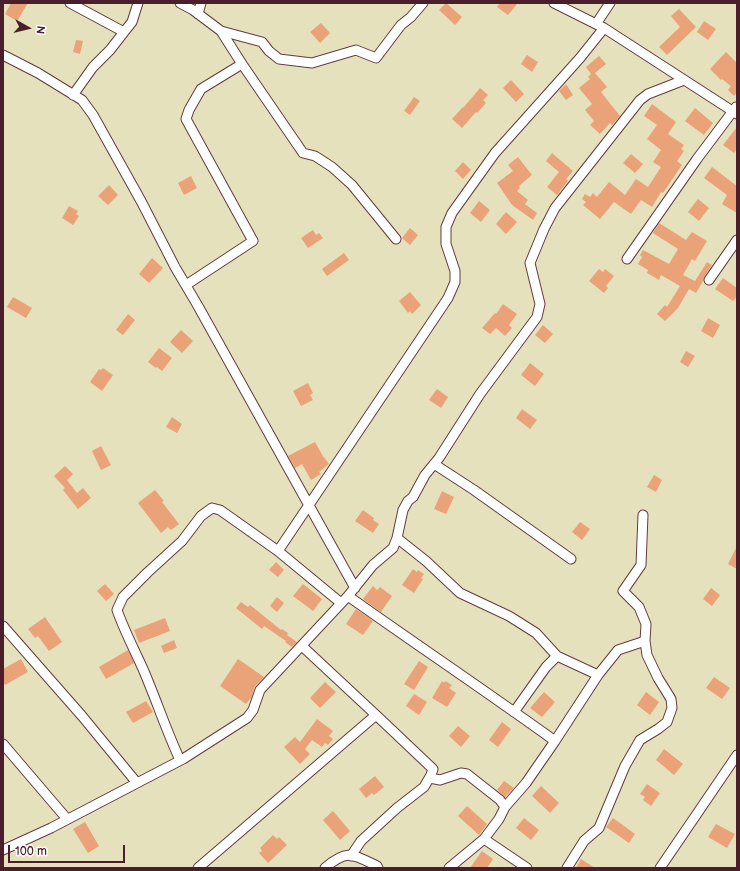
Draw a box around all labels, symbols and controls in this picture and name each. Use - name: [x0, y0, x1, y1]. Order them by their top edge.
- north arrow: [8, 8, 48, 48]
- text: N: [33, 25, 47, 35]
- scale bar: [10, 837, 127, 863]
- text: 100 m: [15, 844, 47, 859]

